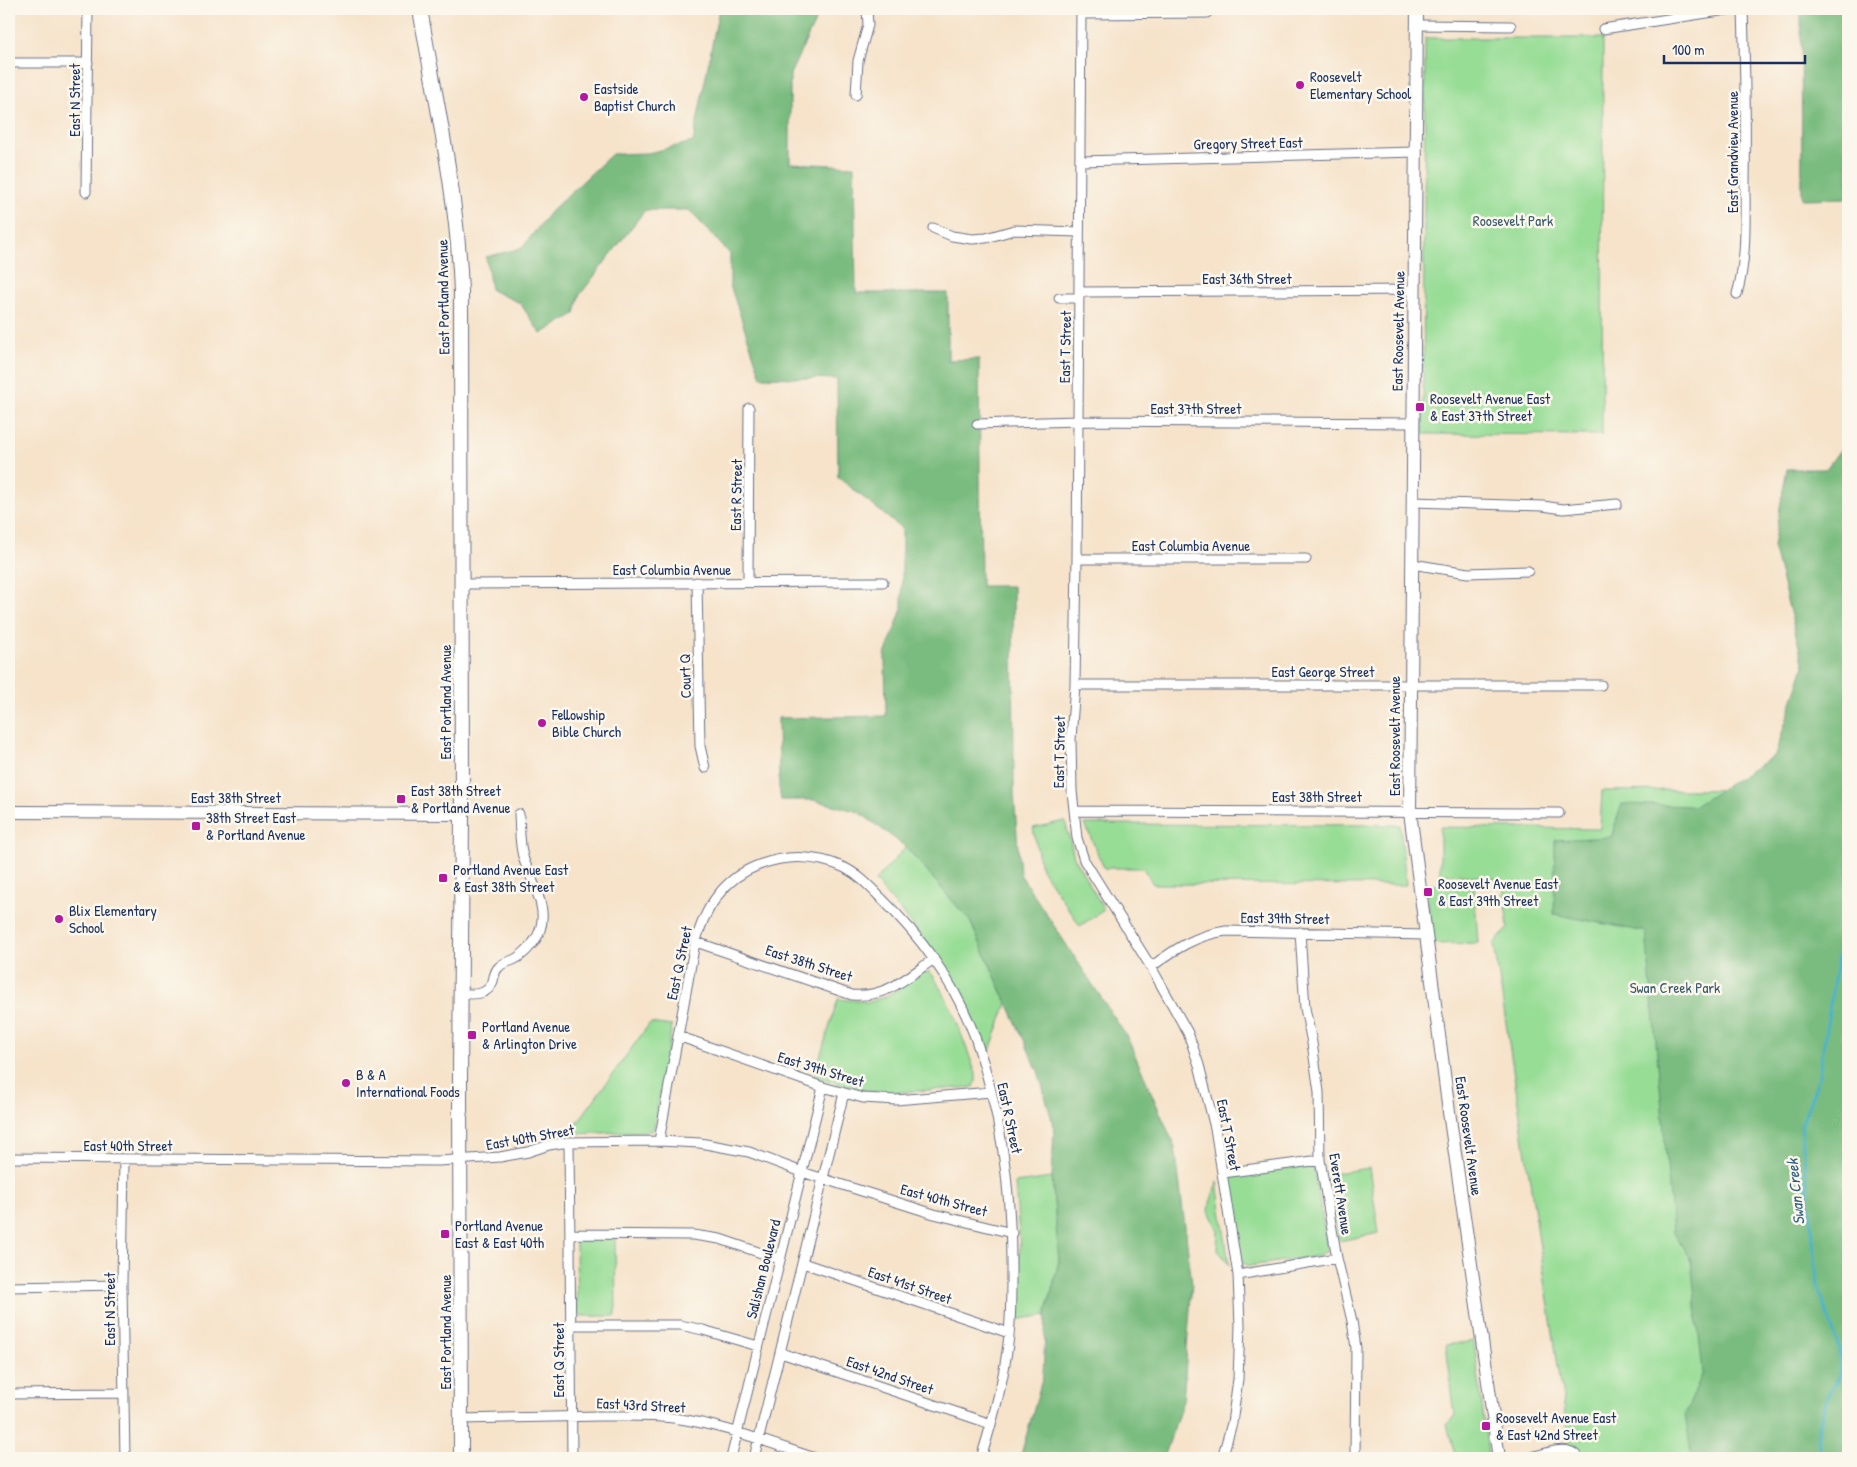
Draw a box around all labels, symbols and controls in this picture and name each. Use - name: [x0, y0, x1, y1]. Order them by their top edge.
- scale bar: [1664, 32, 1806, 64]
- text: 100 m: [1672, 39, 1705, 60]
- street label: East N Street: [64, 63, 85, 137]
- place label: Roosevelt Elementary School: [1310, 66, 1411, 104]
- place label: Eastside Baptist Church: [594, 78, 675, 116]
- marker: Roosevelt Elementary School: [1294, 79, 1306, 91]
- marker: Eastside Baptist Church: [578, 91, 590, 103]
- street label: East Grandview Avenue: [1722, 91, 1743, 213]
- street label: Gregory Street East: [1193, 132, 1304, 154]
- park label: Roosevelt Park: [1473, 210, 1553, 231]
- street label: East Portland Avenue: [431, 239, 455, 355]
- street label: East 36th Street: [1202, 268, 1293, 289]
- street label: East Roosevelt Avenue: [1386, 271, 1410, 391]
- street label: East T Street: [1054, 310, 1076, 383]
- place label: Roosevelt Avenue East & East 37th Street: [1430, 388, 1551, 426]
- street label: East 37th Street: [1151, 398, 1242, 419]
- marker: Roosevelt Avenue East & East 37th Street: [1414, 401, 1426, 413]
- street label: East R Street: [725, 458, 747, 531]
- street label: East Columbia Avenue: [1132, 535, 1250, 556]
- street label: East Columbia Avenue: [613, 559, 731, 580]
- street label: East Portland Avenue: [435, 644, 456, 760]
- street label: Court Q: [674, 653, 696, 698]
- street label: East George Street: [1272, 661, 1375, 682]
- street label: East Roosevelt Avenue: [1384, 676, 1405, 796]
- place label: Fellowship Bible Church: [551, 704, 621, 742]
- street label: East T Street: [1048, 715, 1070, 788]
- marker: Fellowship Bible Church: [536, 717, 548, 729]
- place label: East 38th Street & Portland Avenue: [411, 780, 511, 818]
- street label: East 38th Street: [1272, 786, 1363, 807]
- street label: East 38th Street: [191, 787, 282, 808]
- marker: East 38th Street & Portland Avenue: [395, 793, 407, 805]
- place label: 38th Street East & Portland Avenue: [206, 807, 306, 845]
- marker: 38th Street East & Portland Avenue: [190, 820, 202, 832]
- place label: Portland Avenue East & East 38th Street: [453, 859, 569, 897]
- marker: Portland Avenue East & East 38th Street: [437, 872, 449, 884]
- place label: Roosevelt Avenue East & East 39th Street: [1438, 873, 1559, 911]
- marker: Roosevelt Avenue East & East 39th Street: [1422, 886, 1434, 898]
- place label: Blix Elementary School: [69, 900, 157, 938]
- street label: East 39th Street: [1240, 907, 1330, 929]
- marker: Blix Elementary School: [53, 913, 65, 925]
- street label: East Q Street: [661, 923, 697, 1002]
- street label: East 38th Street: [763, 939, 856, 987]
- park label: Swan Creek Park: [1630, 977, 1720, 998]
- place label: Portland Avenue & Arlington Drive: [482, 1016, 577, 1054]
- marker: Portland Avenue & Arlington Drive: [466, 1029, 478, 1041]
- street label: East 39th Street: [775, 1046, 867, 1092]
- place label: B & A International Foods: [356, 1064, 460, 1102]
- street label: East Roosevelt Avenue: [1450, 1075, 1488, 1197]
- marker: B & A International Foods: [340, 1077, 352, 1089]
- street label: East R Street: [992, 1081, 1028, 1156]
- street label: East T Street: [1212, 1098, 1246, 1173]
- street label: East 40th Street: [484, 1119, 577, 1155]
- street label: East 40th Street: [83, 1135, 173, 1156]
- street label: Everett Avenue: [1324, 1152, 1358, 1236]
- water label: Swan Creek: [1780, 1157, 1809, 1226]
- street label: East 40th Street: [898, 1178, 991, 1222]
- place label: Portland Avenue East & East 40th: [455, 1215, 544, 1253]
- street label: Salishan Boulevard: [741, 1217, 785, 1321]
- marker: Portland Avenue East & East 40th: [439, 1228, 451, 1240]
- street label: East 41st Street: [865, 1261, 955, 1309]
- street label: East N Street: [99, 1272, 120, 1346]
- street label: East Portland Avenue: [435, 1274, 456, 1390]
- street label: East Q Street: [548, 1322, 569, 1398]
- street label: East 42nd Street: [844, 1350, 937, 1400]
- street label: East 43rd Street: [596, 1392, 687, 1418]
- place label: Roosevelt Avenue East & East 42nd Street: [1496, 1407, 1617, 1445]
- marker: Roosevelt Avenue East & East 42nd Street: [1480, 1420, 1492, 1432]

